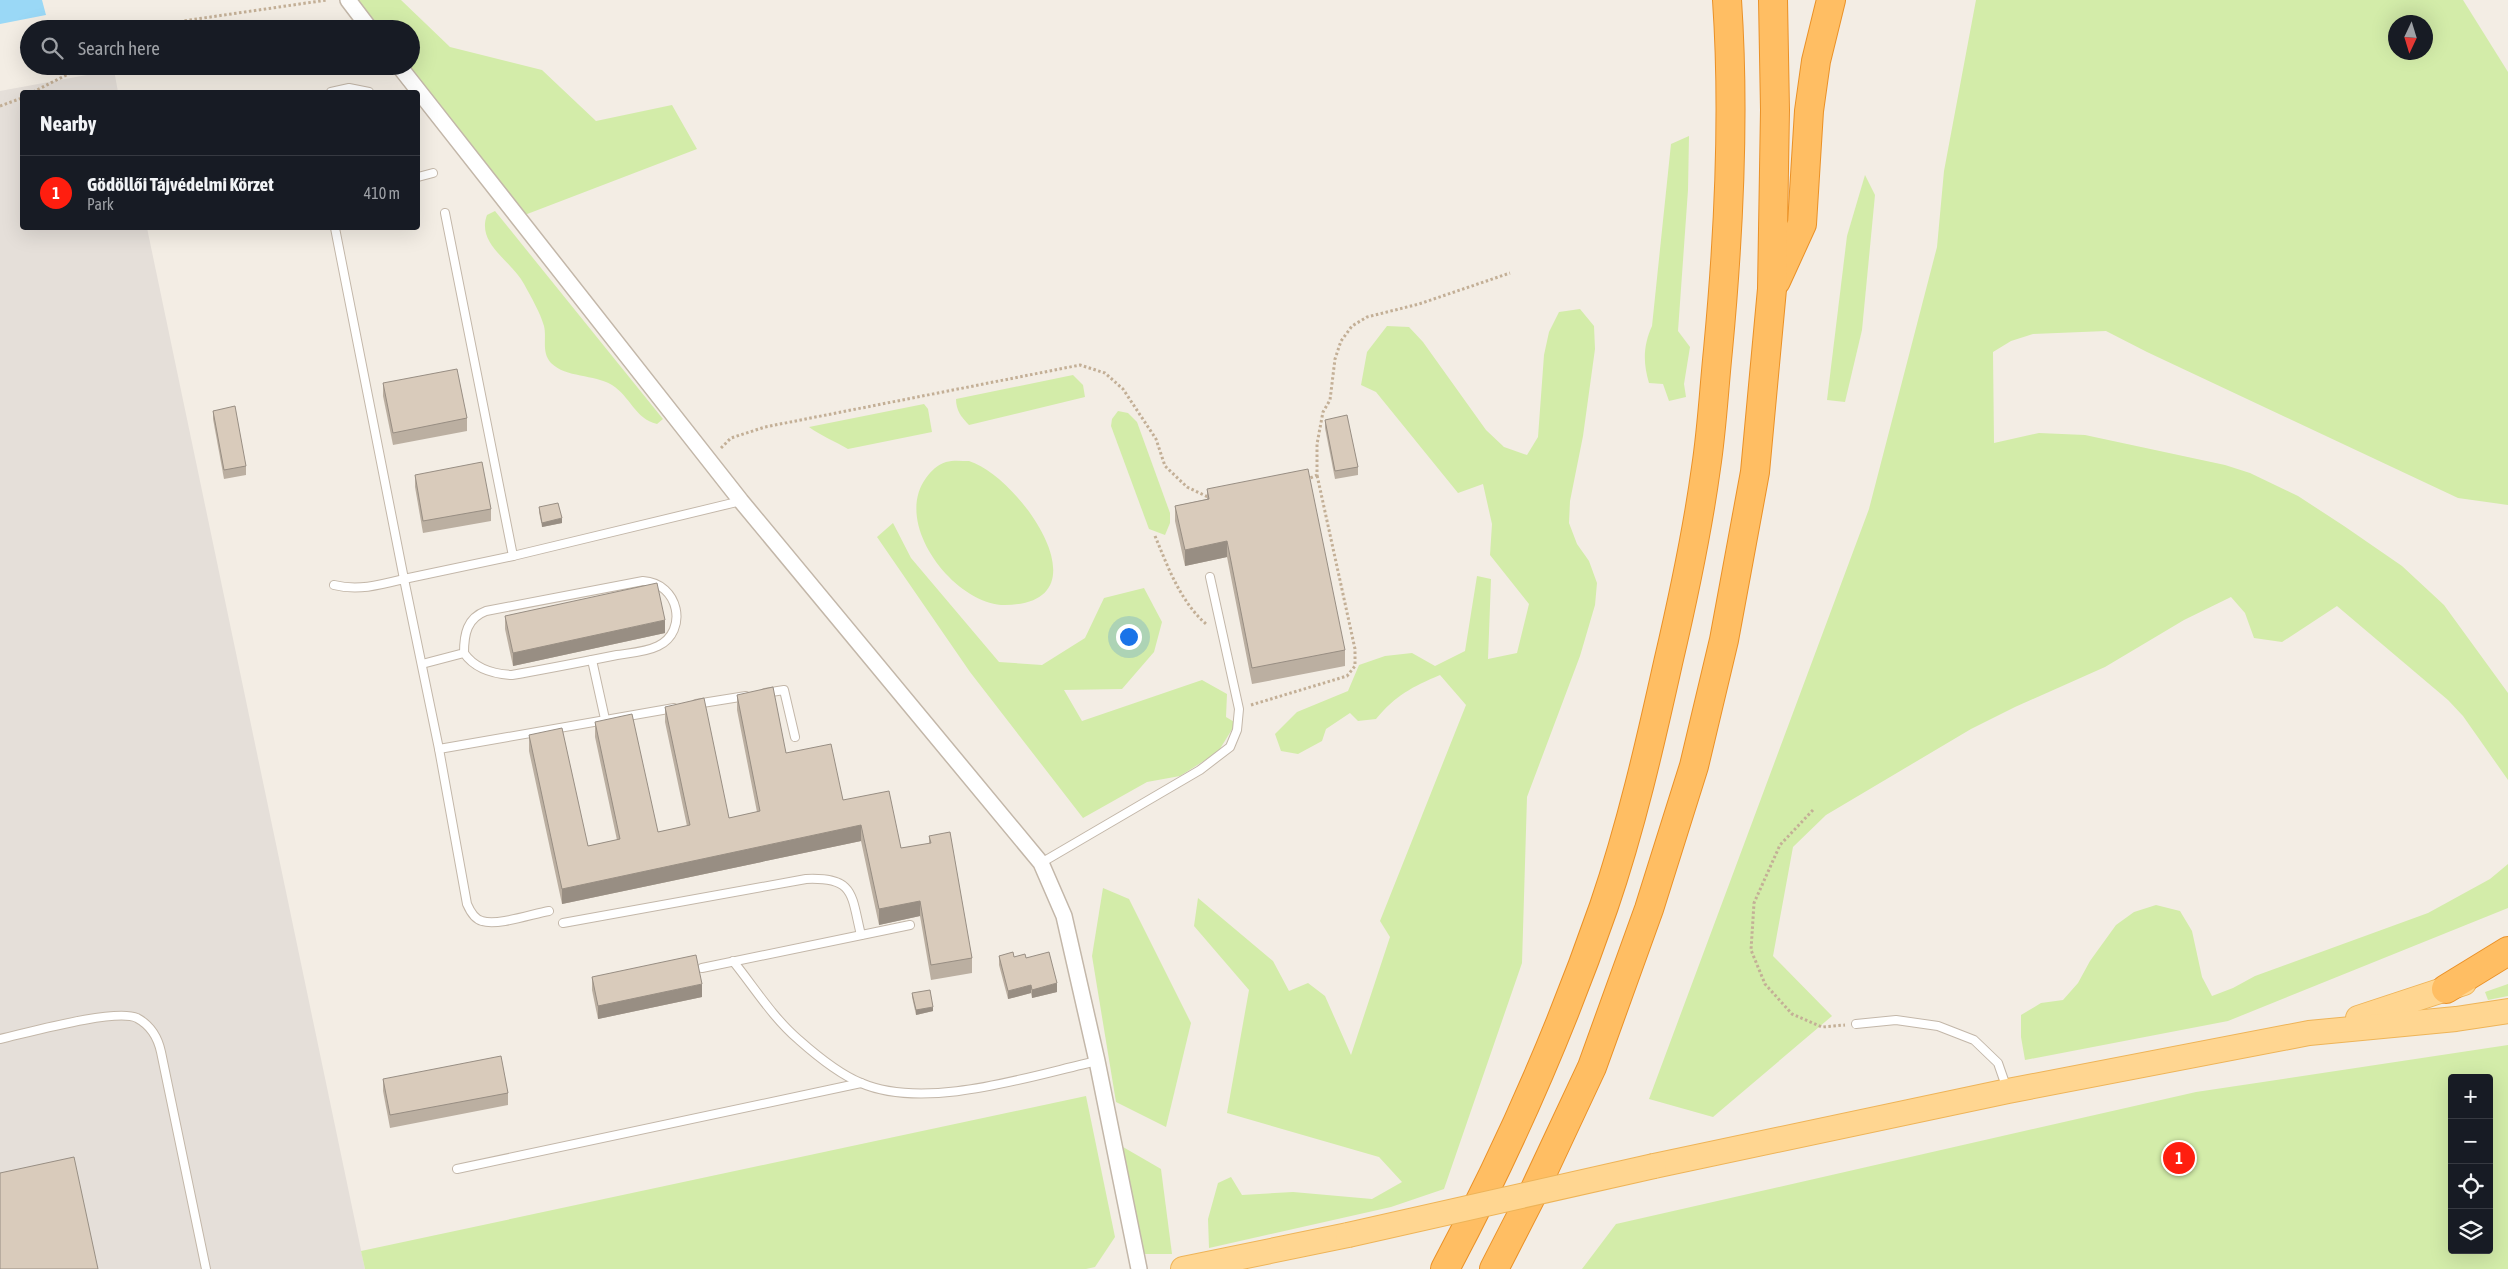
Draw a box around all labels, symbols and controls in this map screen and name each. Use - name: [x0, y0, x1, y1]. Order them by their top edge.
- north arrow: [2388, 15, 2433, 60]
- search box: [20, 20, 420, 75]
- icon: search: [38, 34, 66, 62]
- text: Search here: [78, 37, 160, 59]
- text: Nearby: [40, 111, 96, 135]
- text: Gödöllői Tájvédelmi Körzet: [87, 173, 274, 195]
- text: 1: [52, 184, 60, 202]
- text: 410 m: [364, 184, 400, 202]
- text: Park: [87, 195, 114, 213]
- your location: [1116, 624, 1142, 650]
- map controls: [2448, 1074, 2493, 1254]
- button: +: [2448, 1074, 2493, 1119]
- button: −: [2448, 1119, 2493, 1164]
- pin: 1: [2163, 1139, 2195, 1177]
- button: locate: [2448, 1164, 2493, 1209]
- button: layers: [2448, 1209, 2493, 1254]

